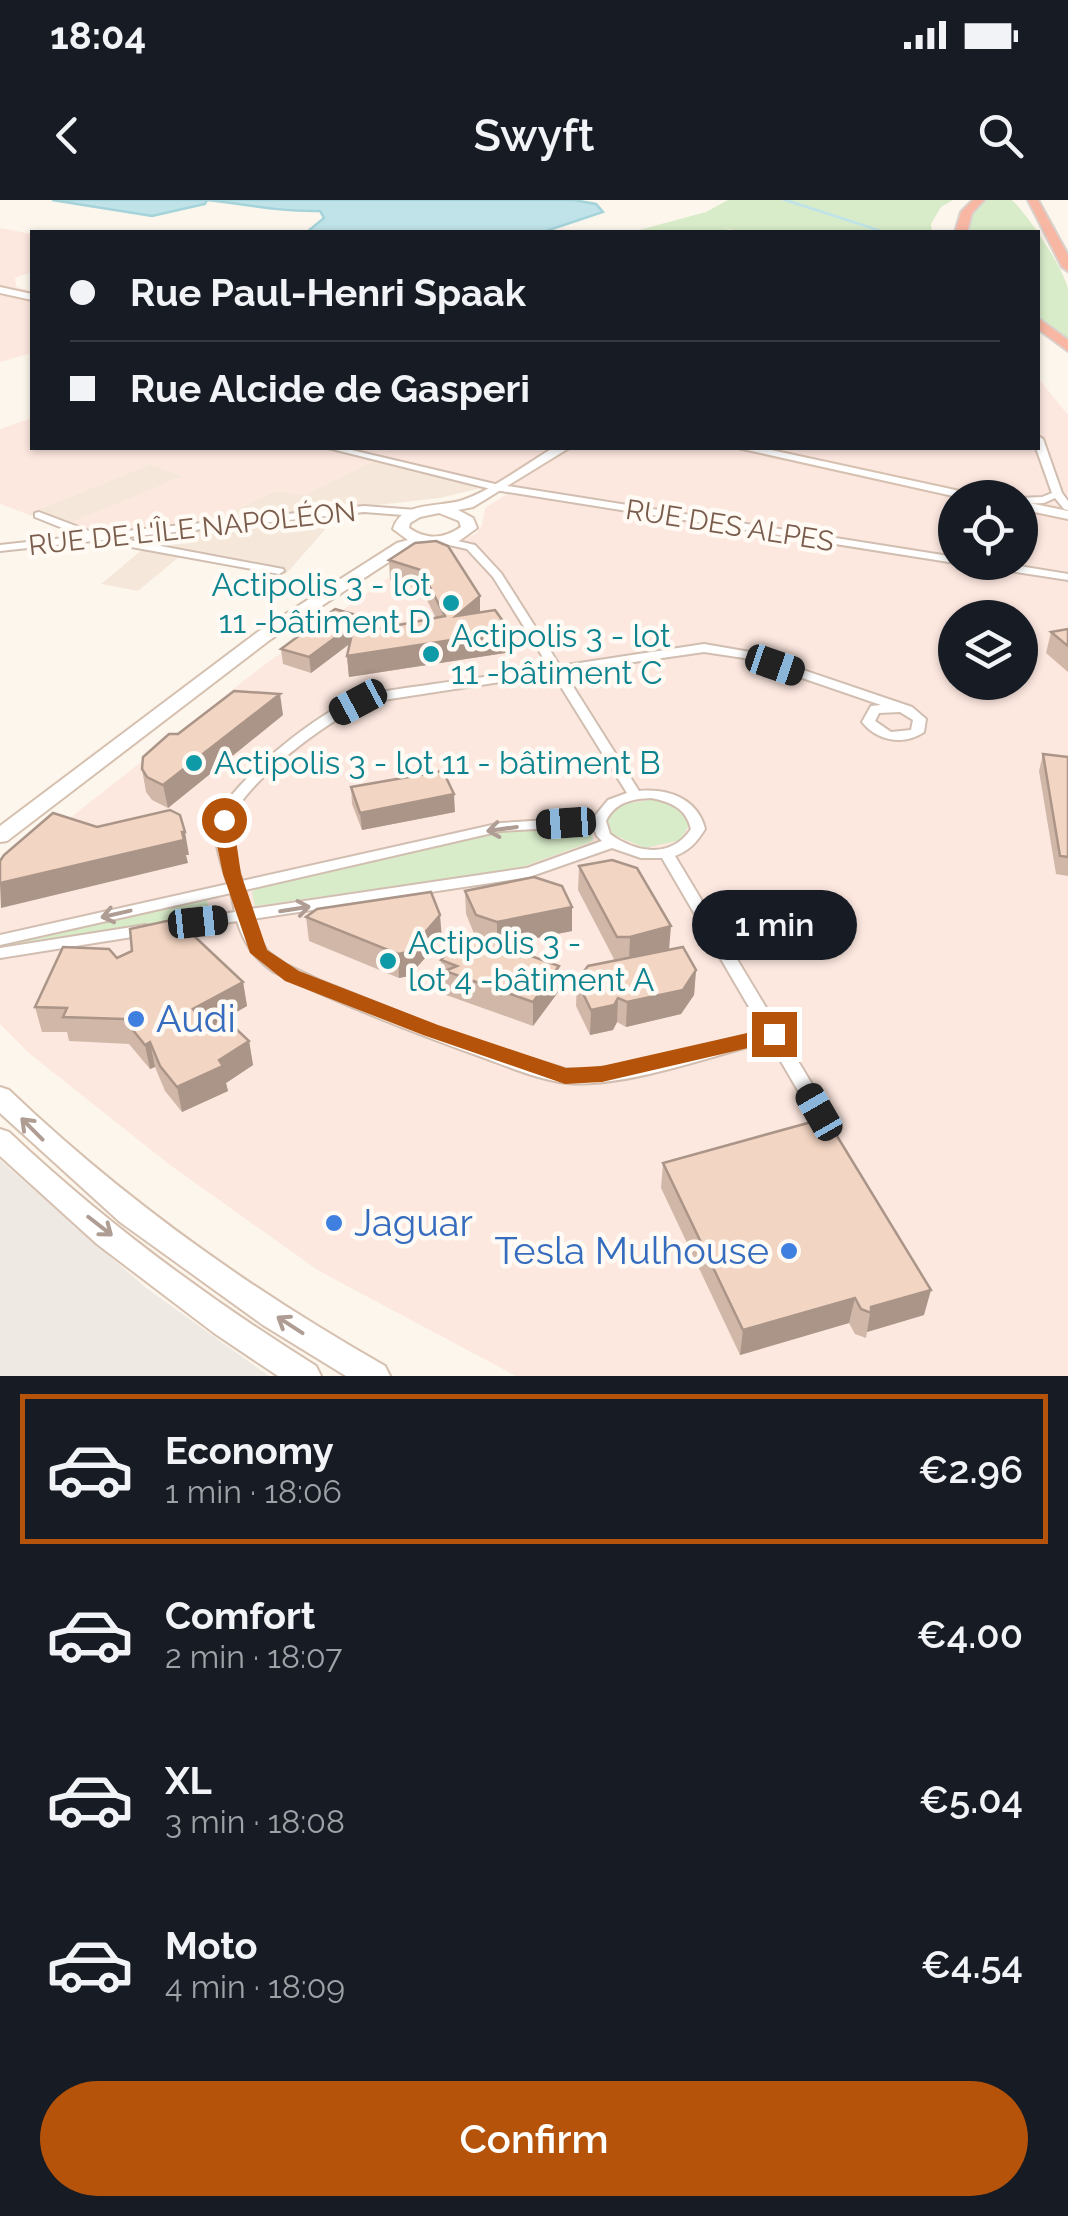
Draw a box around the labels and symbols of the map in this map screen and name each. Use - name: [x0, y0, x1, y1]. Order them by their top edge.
- street label: RUE DES ALPES: [623, 493, 836, 558]
- street label: RUE DE L'ÎLE NAPOLÉON: [27, 495, 357, 562]
- place label: Actipolis 3 - lot 11 -bâtiment D: [211, 566, 431, 640]
- marker: Actipolis 3 - lot 11 -bâtiment D: [440, 592, 462, 614]
- place label: Actipolis 3 - lot 11 -bâtiment C: [451, 617, 671, 691]
- car: [742, 641, 808, 689]
- marker: Actipolis 3 - lot 11 -bâtiment C: [420, 643, 442, 665]
- car: [324, 675, 392, 729]
- place label: Actipolis 3 - lot 11 - bâtiment B: [214, 744, 661, 781]
- marker: Actipolis 3 - lot 11 - bâtiment B: [183, 752, 205, 774]
- route start: [202, 798, 247, 843]
- car: [535, 806, 597, 840]
- one-way arrow: [486, 820, 519, 838]
- callout: 1 min: [692, 889, 856, 959]
- one-way arrow: [278, 899, 311, 918]
- car: [167, 904, 229, 940]
- one-way arrow: [101, 906, 133, 924]
- place label: Actipolis 3 - lot 4 -bâtiment A: [408, 924, 655, 998]
- marker: Actipolis 3 - lot 4 -bâtiment A: [377, 950, 399, 972]
- place label: Audi: [156, 996, 236, 1041]
- marker: Audi: [125, 1008, 147, 1030]
- route end: [752, 1012, 797, 1057]
- car: [791, 1079, 847, 1145]
- one-way arrow: [20, 1118, 44, 1142]
- place label: Jaguar: [354, 1200, 473, 1245]
- marker: Jaguar: [323, 1212, 345, 1234]
- one-way arrow: [86, 1215, 112, 1237]
- place label: Tesla Mulhouse: [494, 1228, 769, 1273]
- marker: Tesla Mulhouse: [778, 1240, 800, 1262]
- one-way arrow: [277, 1315, 305, 1336]

